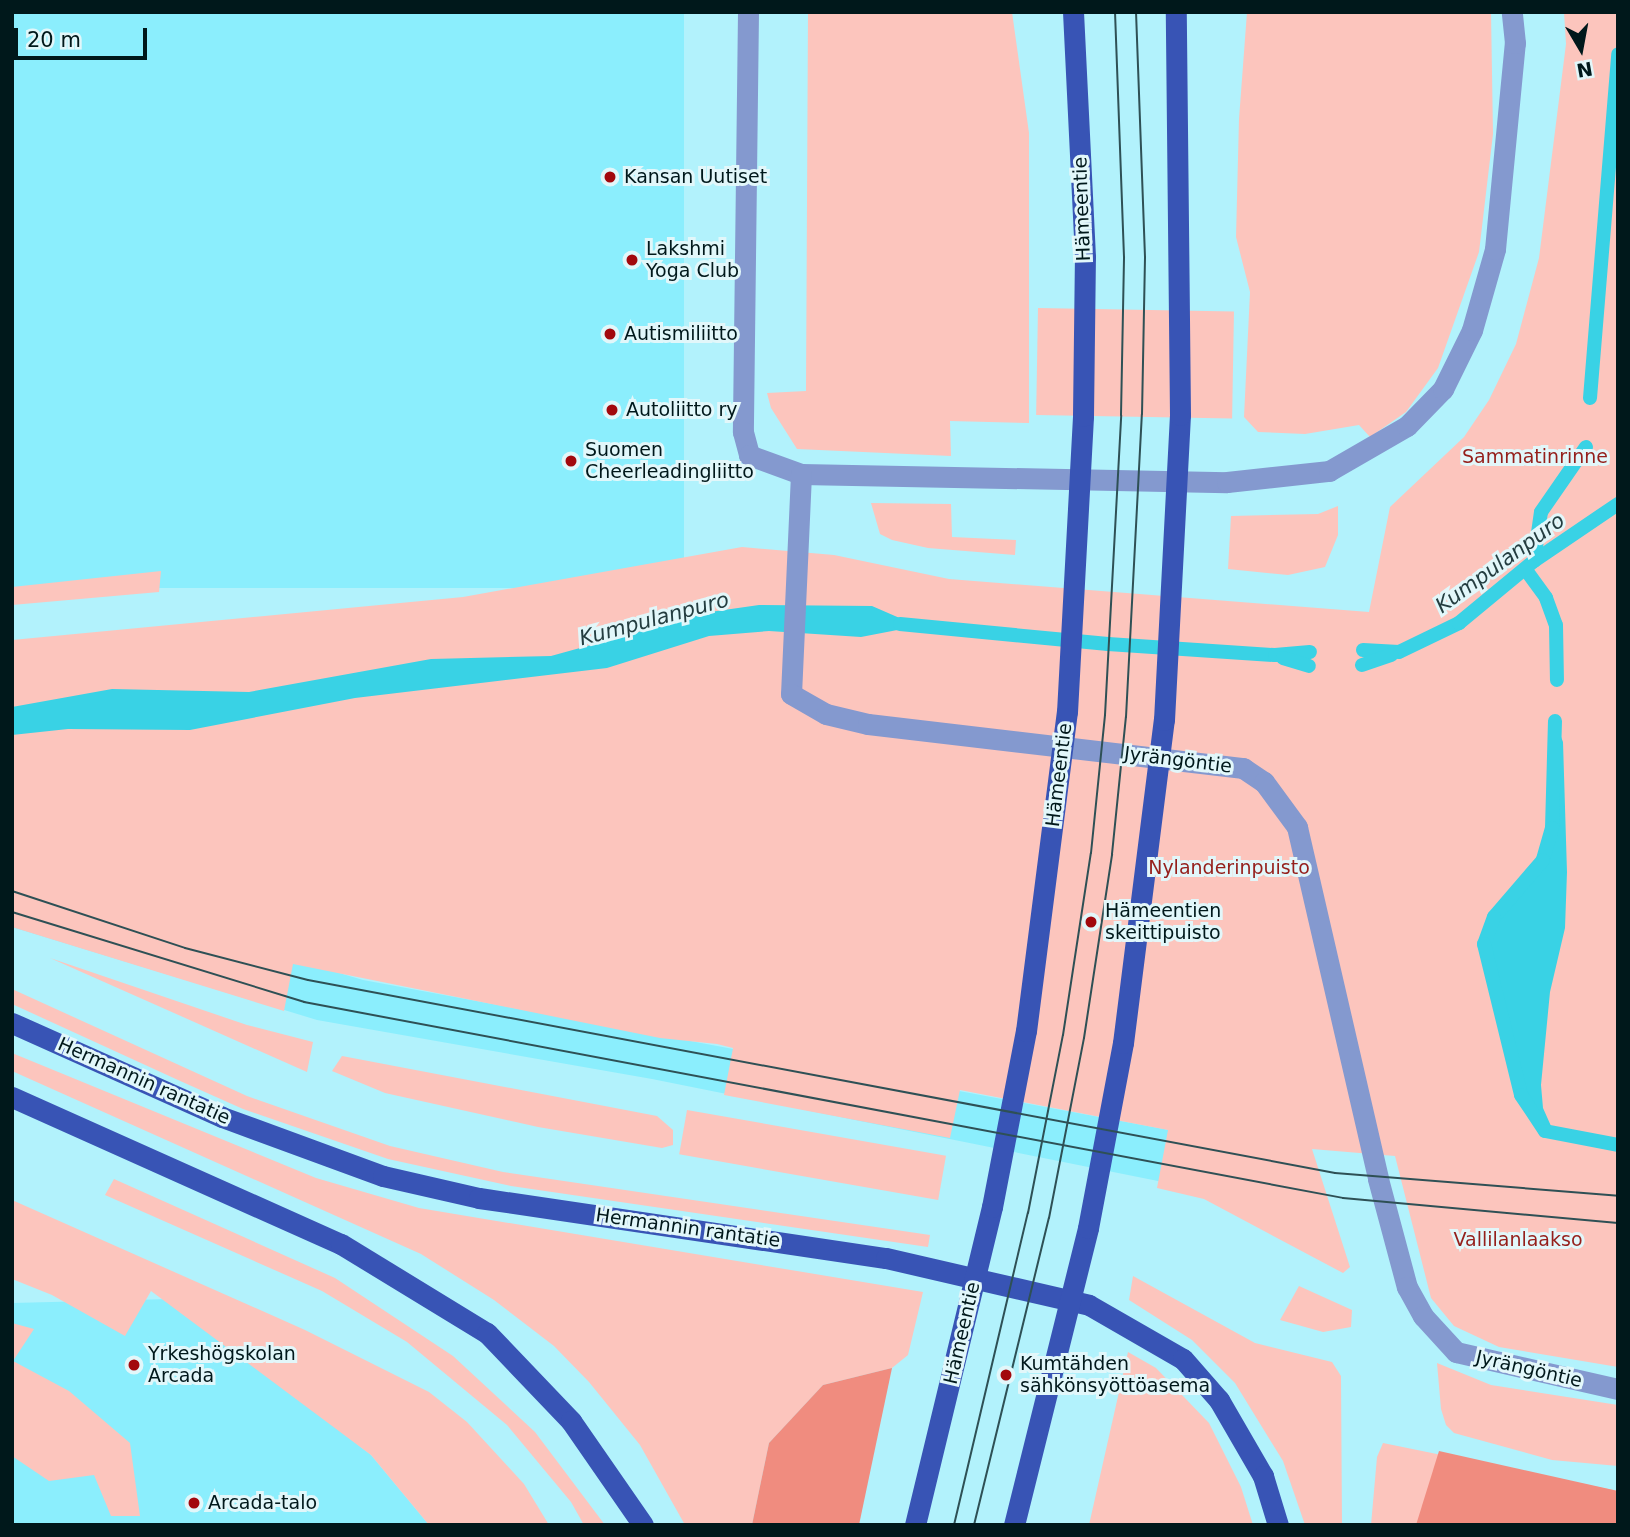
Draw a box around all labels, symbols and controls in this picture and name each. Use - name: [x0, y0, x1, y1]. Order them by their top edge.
- scale bar: [18, 14, 150, 58]
- north arrow: [1546, 14, 1616, 84]
- text: 20 m: [27, 28, 81, 52]
- text: N: [1575, 57, 1594, 82]
- street label: Hämeentie: [1069, 156, 1095, 262]
- place label: Kansan Uutiset: [624, 166, 767, 188]
- marker: Kansan Uutiset: [602, 169, 618, 185]
- place label: Lakshmi Yoga Club: [646, 238, 739, 282]
- marker: Lakshmi Yoga Club: [624, 252, 640, 268]
- place label: Autismiliitto: [624, 323, 738, 345]
- marker: Autismiliitto: [602, 326, 618, 342]
- place label: Autoliitto ry: [626, 399, 738, 421]
- marker: Autoliitto ry: [604, 402, 620, 418]
- place label: Suomen Cheerleadingliitto: [585, 439, 754, 483]
- park label: Sammatinrinne: [1462, 446, 1608, 468]
- marker: Suomen Cheerleadingliitto: [563, 453, 579, 469]
- water label: Kumpulanpuro: [1430, 508, 1570, 618]
- water label: Kumpulanpuro: [576, 587, 732, 651]
- street label: Hämeentie: [1041, 722, 1077, 828]
- street label: Jyrängöntie: [1123, 742, 1233, 778]
- park label: Nylanderinpuisto: [1148, 857, 1310, 879]
- place label: Hämeentien skeittipuisto: [1105, 900, 1221, 944]
- marker: Hämeentien skeittipuisto: [1083, 914, 1099, 930]
- street label: Hermannin rantatie: [54, 1033, 234, 1129]
- street label: Hermannin rantatie: [594, 1204, 782, 1252]
- park label: Vallilanlaakso: [1453, 1229, 1583, 1251]
- street label: Hämeentie: [939, 1280, 985, 1386]
- place label: Yrkeshögskolan Arcada: [148, 1343, 296, 1387]
- street label: Jyrängöntie: [1474, 1346, 1584, 1392]
- place label: Kumtähden sähkönsyöttöasema: [1020, 1353, 1210, 1397]
- marker: Yrkeshögskolan Arcada: [126, 1357, 142, 1373]
- marker: Kumtähden sähkönsyöttöasema: [998, 1367, 1014, 1383]
- place label: Arcada-talo: [208, 1492, 317, 1514]
- marker: Arcada-talo: [186, 1495, 202, 1511]

